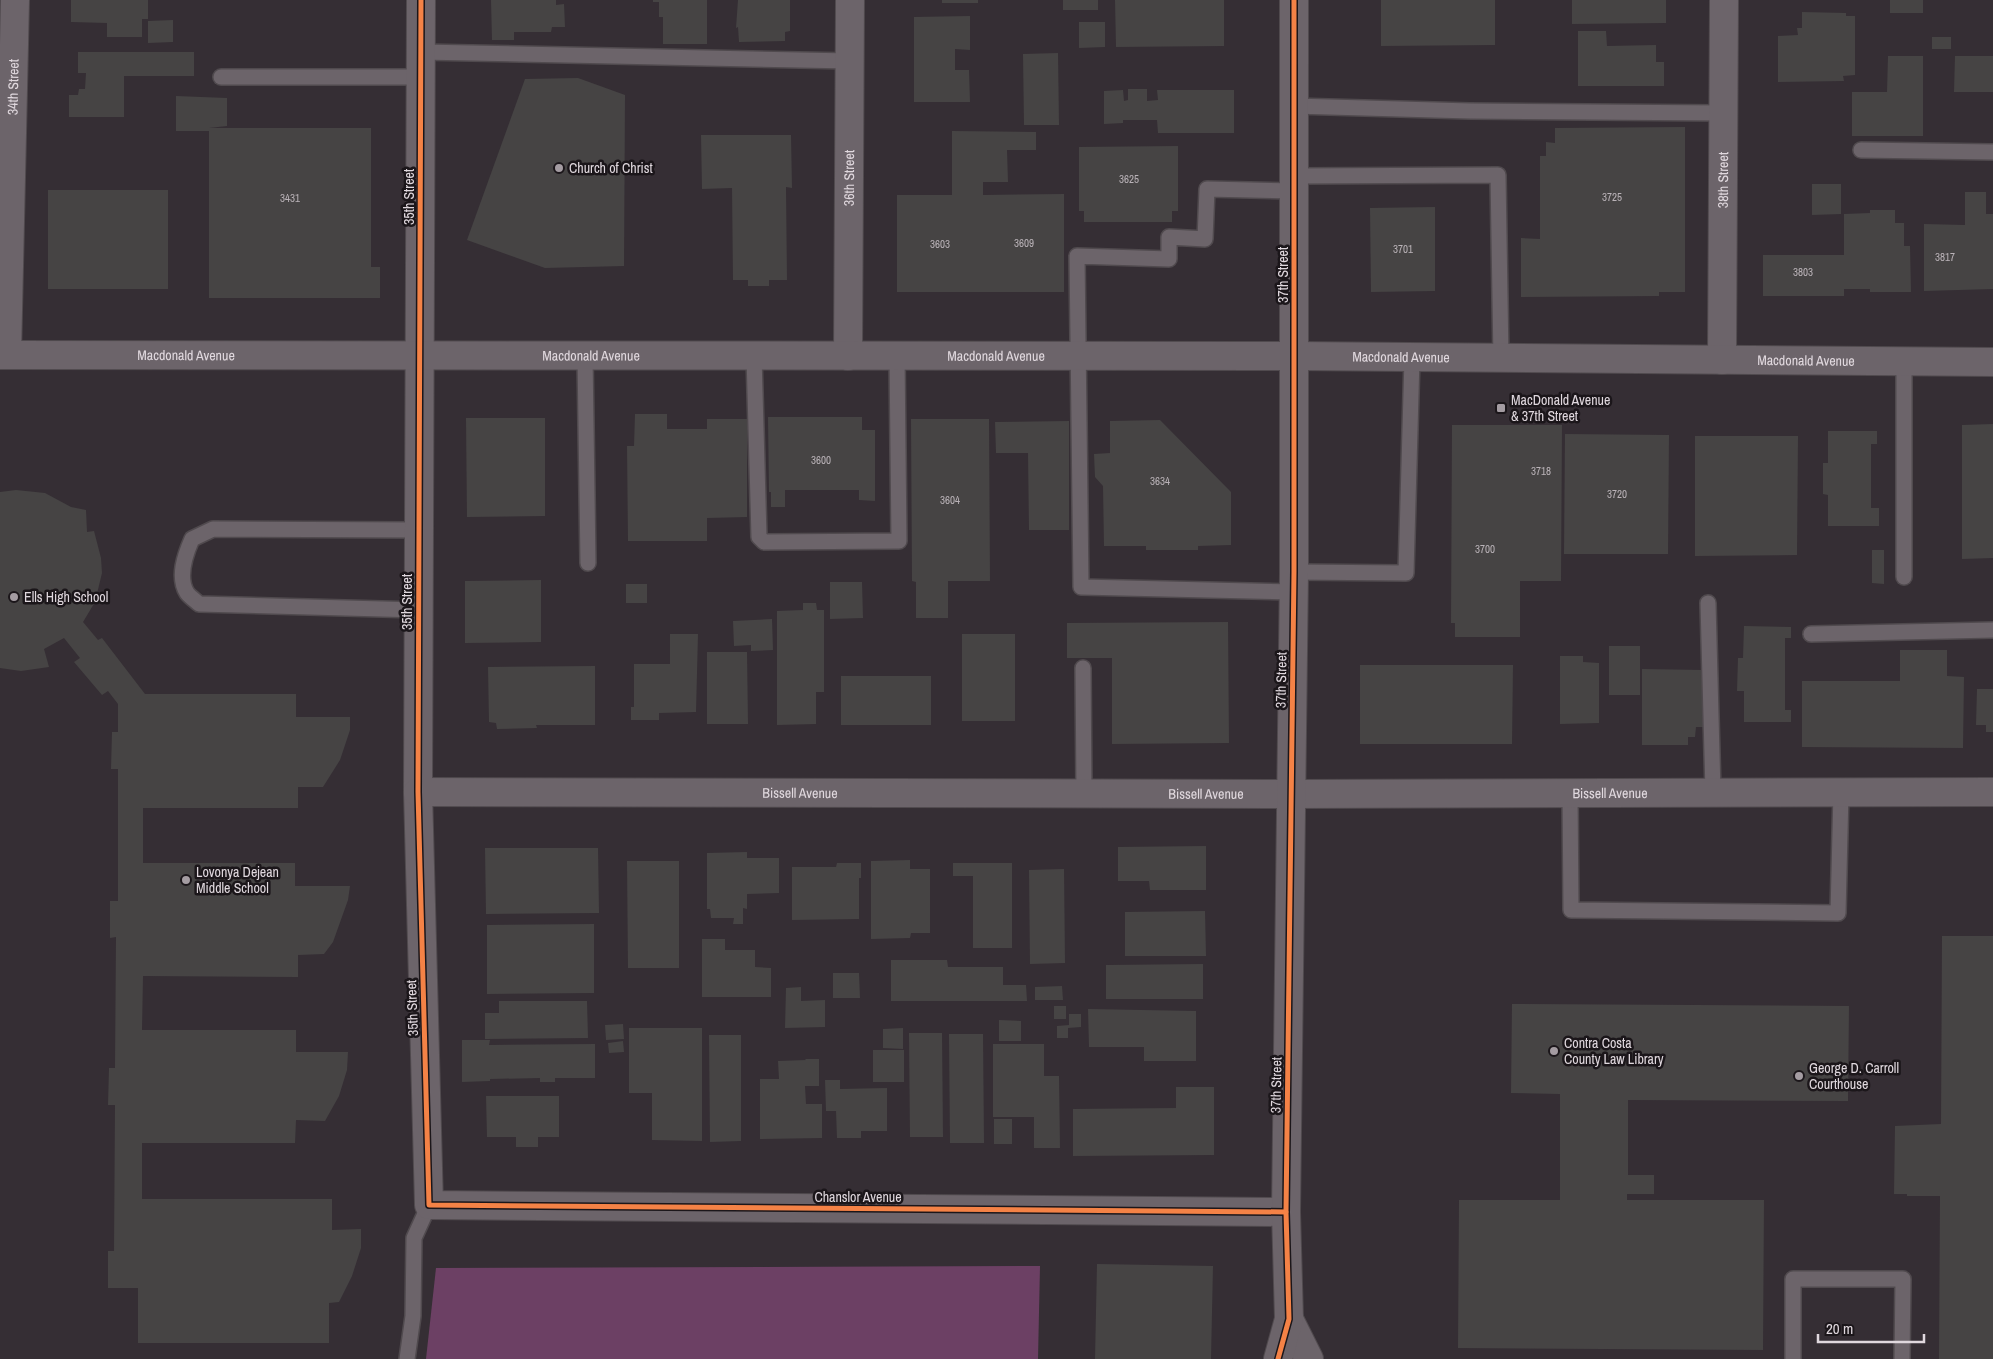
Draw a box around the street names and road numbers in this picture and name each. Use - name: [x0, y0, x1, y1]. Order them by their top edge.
- street label: 34th Street: [3, 59, 23, 115]
- street label: 36th Street: [840, 150, 858, 206]
- street label: 38th Street: [1714, 152, 1732, 208]
- street label: 35th Street: [400, 169, 418, 225]
- street label: 37th Street: [1274, 247, 1292, 303]
- street label: Macdonald Avenue: [137, 346, 235, 364]
- street label: Macdonald Avenue: [542, 346, 640, 364]
- street label: Macdonald Avenue: [947, 347, 1045, 365]
- street label: Macdonald Avenue: [1352, 347, 1450, 366]
- street label: Macdonald Avenue: [1757, 351, 1855, 370]
- street label: 35th Street: [398, 574, 416, 630]
- street label: 37th Street: [1272, 652, 1290, 708]
- street label: Bissell Avenue: [762, 784, 838, 802]
- street label: Bissell Avenue: [1572, 784, 1648, 802]
- street label: Bissell Avenue: [1168, 785, 1244, 803]
- street label: 35th Street: [402, 980, 422, 1036]
- street label: 37th Street: [1267, 1057, 1285, 1113]
- street label: Chanslor Avenue: [814, 1188, 902, 1206]

